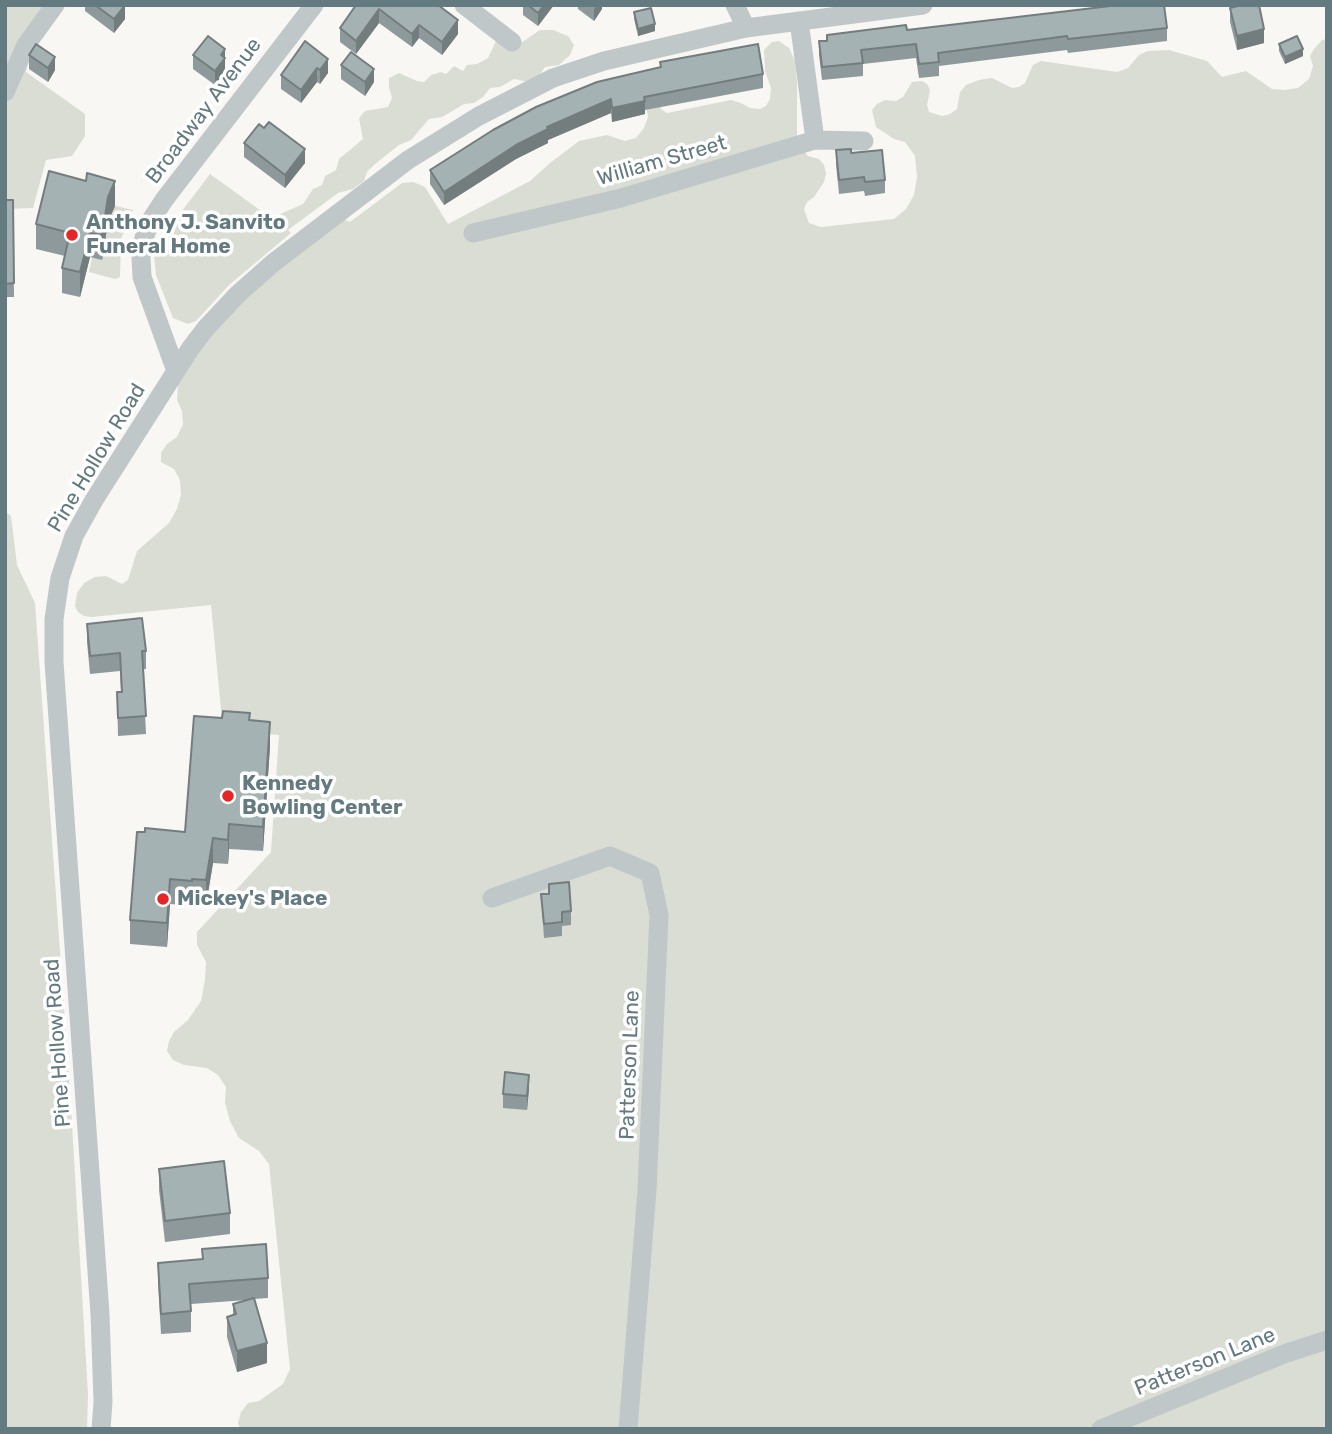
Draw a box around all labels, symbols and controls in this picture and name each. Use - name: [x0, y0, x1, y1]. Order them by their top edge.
- street label: Broadway Avenue: [141, 33, 267, 189]
- street label: William Street: [594, 131, 730, 191]
- place label: Anthony J. Sanvito Funeral Home: [86, 210, 286, 260]
- marker: Anthony J. Sanvito Funeral Home: [64, 227, 80, 243]
- street label: Pine Hollow Road: [43, 379, 151, 537]
- place label: Kennedy Bowling Center: [242, 771, 403, 821]
- marker: Kennedy Bowling Center: [220, 788, 236, 804]
- place label: Mickey's Place: [177, 886, 327, 912]
- marker: Mickey's Place: [155, 891, 171, 907]
- street label: Pine Hollow Road: [40, 958, 76, 1128]
- street label: Patterson Lane: [615, 990, 645, 1140]
- street label: Patterson Lane: [1131, 1322, 1279, 1402]

